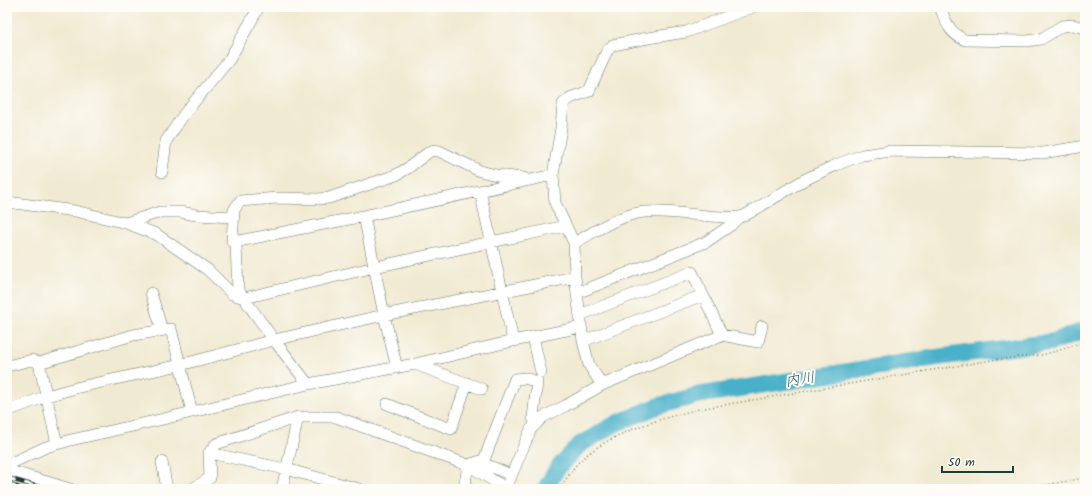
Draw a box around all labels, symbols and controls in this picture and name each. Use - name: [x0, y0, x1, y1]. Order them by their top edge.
- water label: 内川: [783, 366, 817, 394]
- scale bar: [942, 448, 1013, 474]
- text: 50 m: [948, 453, 975, 472]

